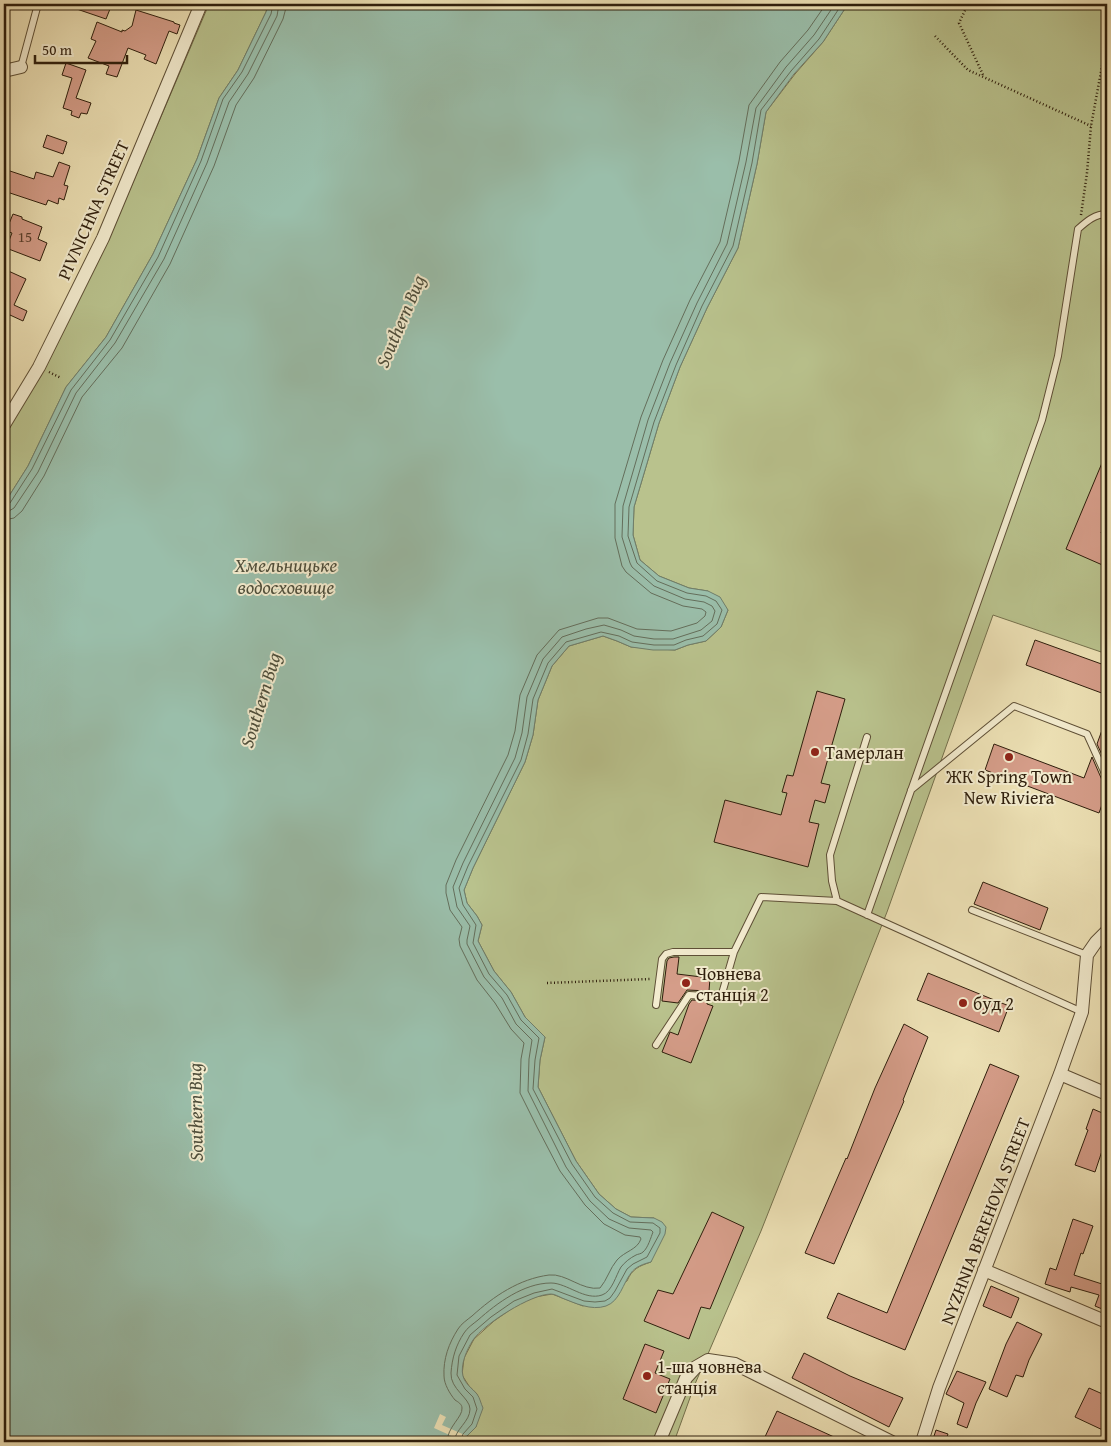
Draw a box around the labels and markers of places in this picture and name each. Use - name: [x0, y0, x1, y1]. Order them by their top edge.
- place label: Тамерлан: [825, 739, 904, 766]
- marker: Тамерлан: [809, 746, 821, 758]
- marker: ЖК Spring Town New Riviera: [1003, 751, 1015, 763]
- place label: ЖК Spring Town New Riviera: [945, 763, 1072, 811]
- place label: Човнева станція 2: [696, 960, 769, 1008]
- marker: Човнева станція 2: [680, 977, 692, 989]
- place label: буд 2: [973, 990, 1014, 1017]
- marker: буд 2: [957, 997, 969, 1009]
- place label: 1-ша човнева станція: [657, 1353, 762, 1401]
- marker: 1-ша човнева станція: [641, 1370, 653, 1382]

